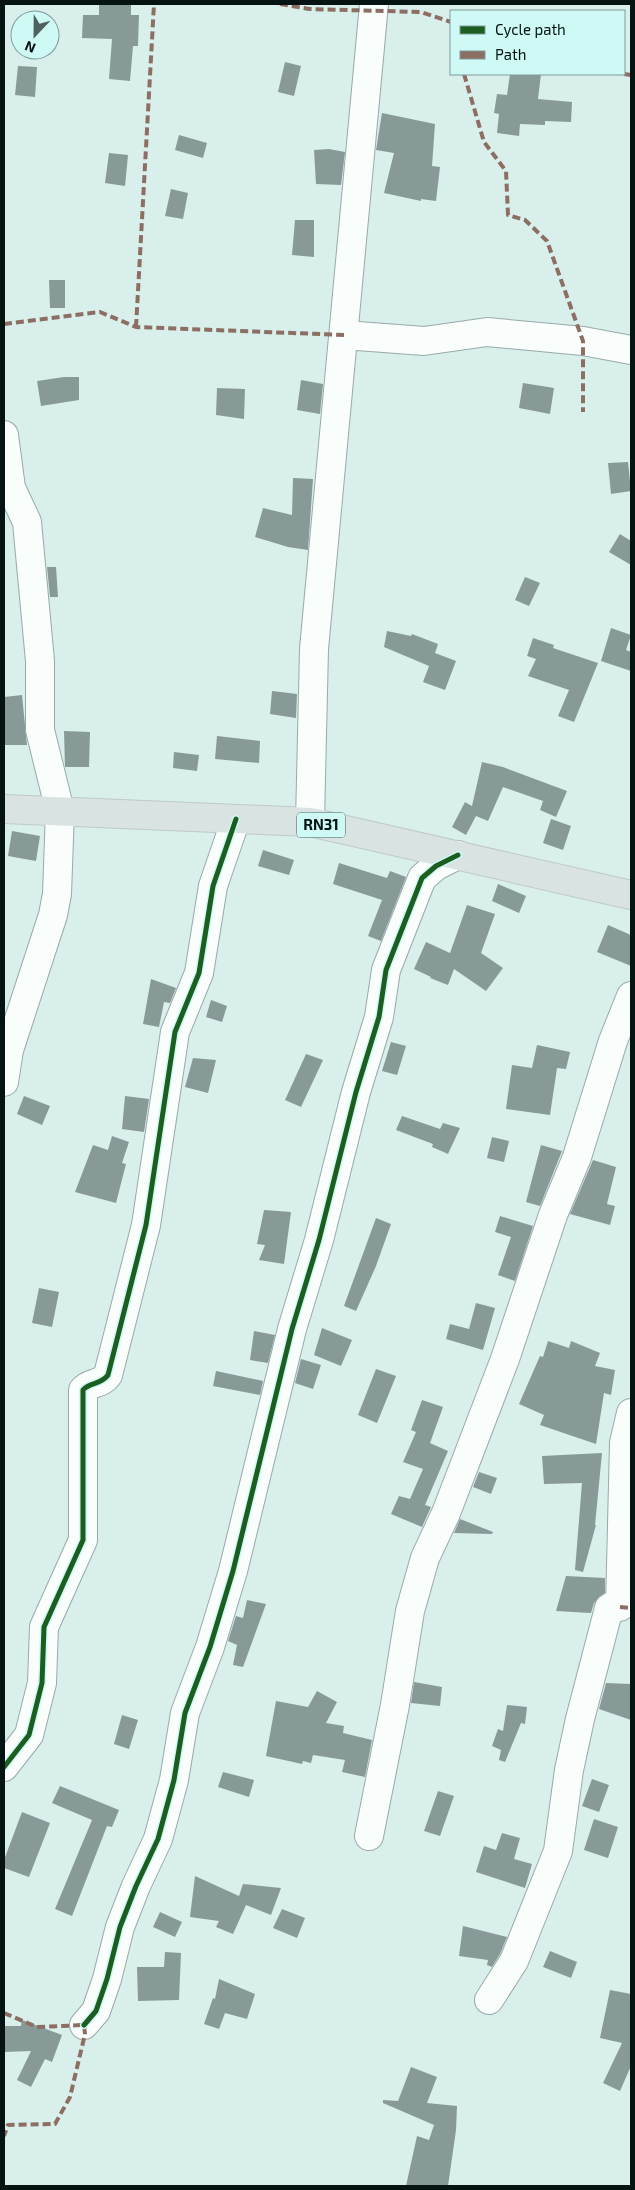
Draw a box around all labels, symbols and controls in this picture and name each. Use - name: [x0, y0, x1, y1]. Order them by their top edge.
- north arrow: [10, 10, 60, 60]
- legend: [450, 10, 625, 75]
- text: Cycle path: [495, 20, 566, 38]
- text: N: [22, 38, 38, 57]
- text: Path: [495, 45, 526, 63]
- road number: RN31: [297, 812, 345, 838]

